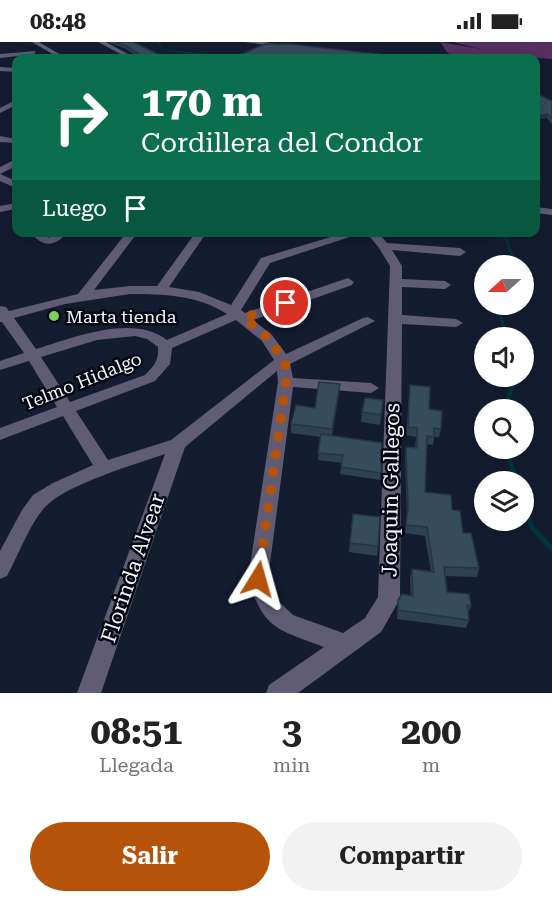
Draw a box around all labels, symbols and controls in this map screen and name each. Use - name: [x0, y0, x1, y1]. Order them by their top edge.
- text: 08:48: [30, 9, 86, 34]
- text: 170 m: [141, 77, 263, 126]
- icon: right: [42, 78, 120, 156]
- text: Cordillera del Condor: [141, 127, 423, 159]
- icon: arrive: [119, 192, 152, 225]
- text: Luego: [42, 196, 107, 221]
- north arrow: [474, 255, 534, 315]
- map controls: [474, 255, 534, 531]
- pin: [260, 277, 311, 328]
- icon: arrive: [269, 286, 302, 319]
- place label: Marta tienda: [66, 306, 177, 327]
- marker: Marta tienda: [47, 309, 61, 323]
- button: sound: [474, 327, 534, 387]
- street label: Telmo Hidalgo: [19, 348, 145, 414]
- button: search: [474, 399, 534, 459]
- street label: Joaquin Gallegos: [377, 403, 405, 577]
- button: layers: [474, 471, 534, 531]
- street label: Florinda Alvear: [96, 490, 170, 646]
- position arrow: [226, 547, 290, 611]
- text: 08:51: [91, 711, 182, 753]
- text: 3: [282, 711, 302, 753]
- text: 200: [401, 711, 461, 753]
- text: Llegada: [99, 753, 174, 777]
- text: min: [273, 753, 310, 777]
- text: m: [422, 753, 440, 777]
- button: Salir: [30, 822, 270, 891]
- button: Compartir: [282, 822, 522, 891]

